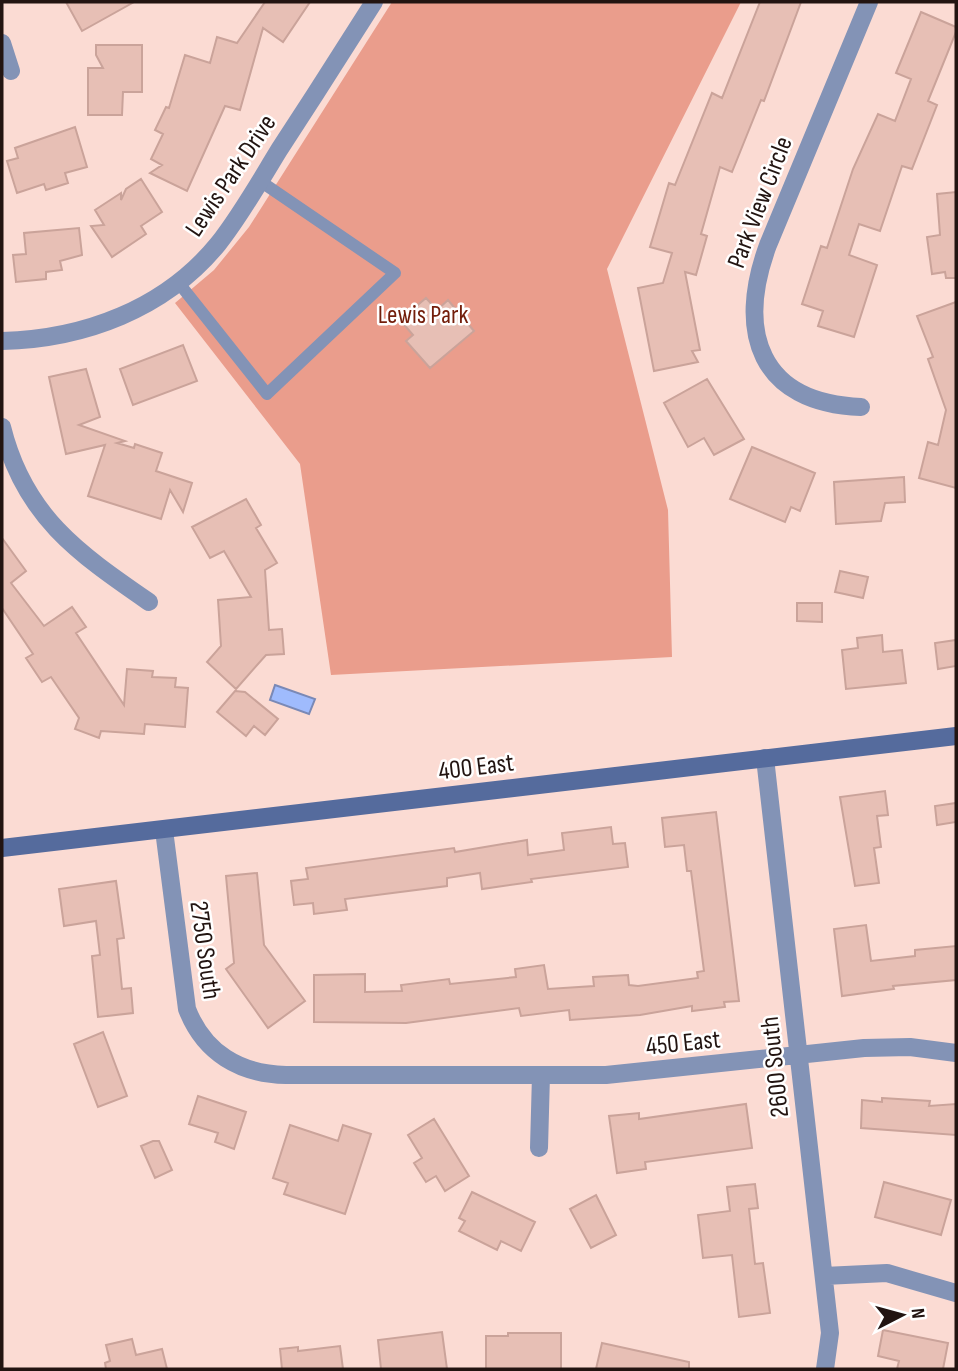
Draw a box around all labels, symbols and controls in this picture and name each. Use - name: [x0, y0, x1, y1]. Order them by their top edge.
- street label: Lewis Park Drive: [179, 109, 283, 243]
- street label: Park View Circle: [721, 133, 800, 273]
- park label: Lewis Park: [378, 300, 468, 331]
- street label: 400 East: [437, 747, 516, 787]
- street label: 2750 South: [182, 899, 227, 1001]
- street label: 2600 South: [755, 1015, 796, 1119]
- street label: 450 East: [644, 1024, 722, 1063]
- north arrow: [867, 1280, 937, 1350]
- text: N: [905, 1307, 929, 1320]

